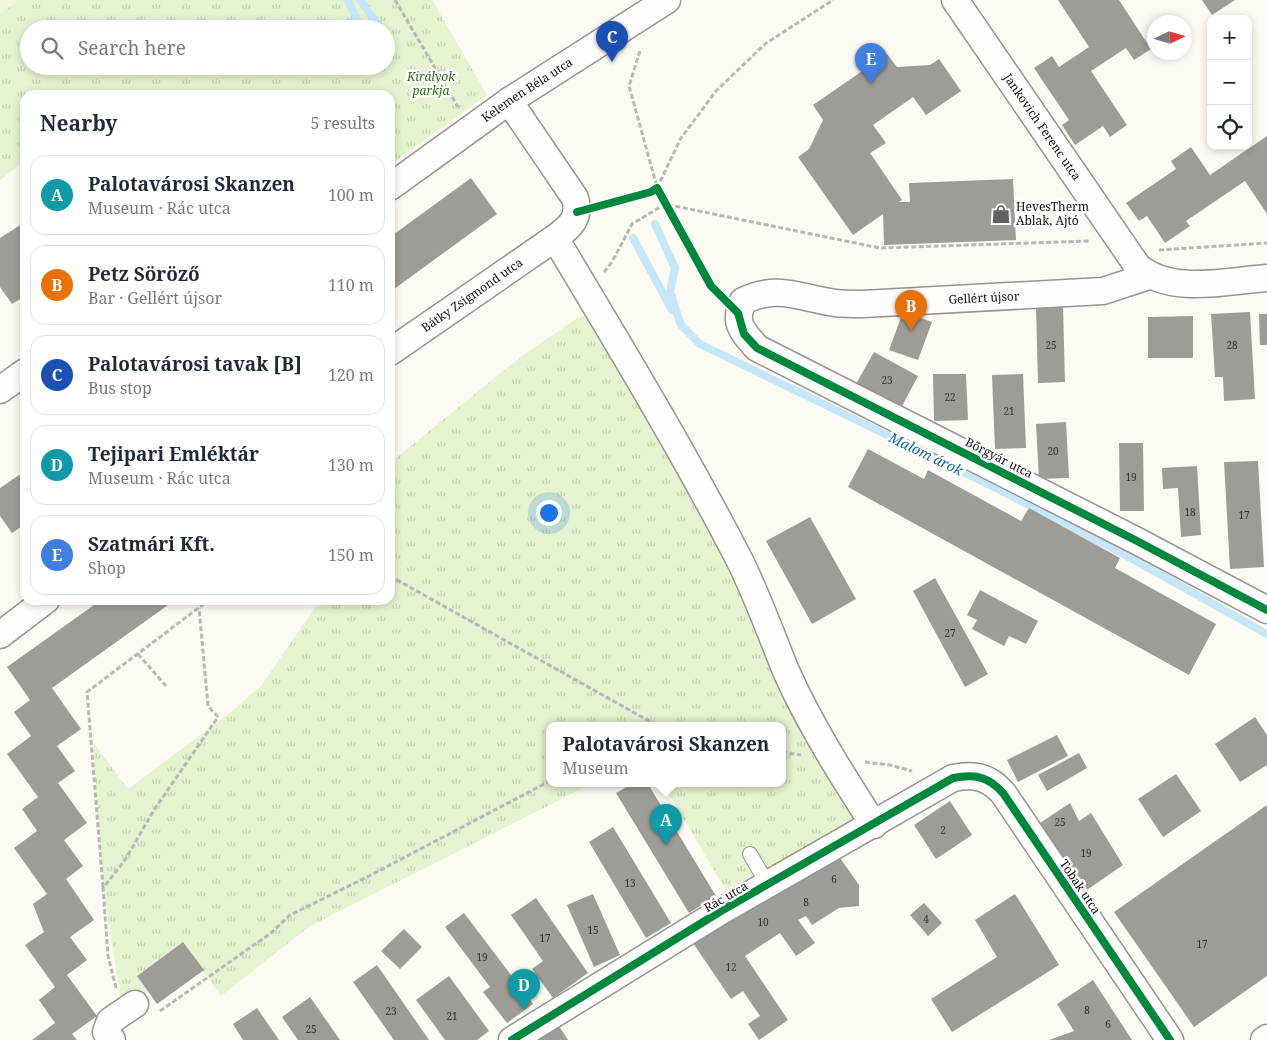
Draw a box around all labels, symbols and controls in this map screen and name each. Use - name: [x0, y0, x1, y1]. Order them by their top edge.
- north arrow: [1147, 15, 1192, 60]
- map controls: [1207, 15, 1252, 150]
- button: +: [1207, 15, 1252, 60]
- search box: [20, 20, 395, 75]
- pin: C: [596, 21, 628, 62]
- icon: search: [38, 34, 66, 62]
- text: Search here: [78, 35, 186, 61]
- pin: E: [855, 43, 887, 84]
- street label: Kelemen Béla utca: [478, 53, 576, 126]
- button: −: [1207, 60, 1252, 105]
- park label: Királyok parkja: [406, 68, 456, 99]
- street label: Jankovich Ferenc utca: [999, 69, 1085, 184]
- button: locate: [1207, 105, 1252, 150]
- text: Nearby: [40, 109, 118, 137]
- text: 5 results: [311, 112, 375, 134]
- text: Palotavárosi Skanzen: [88, 171, 295, 197]
- text: A: [51, 184, 63, 206]
- text: 100 m: [328, 184, 374, 206]
- text: Museum · Rác utca: [88, 197, 231, 219]
- place label: HevesTherm Ablak, Ajtó: [1016, 198, 1089, 229]
- shop icon: HevesTherm Ablak, Ajtó: [990, 203, 1012, 225]
- street label: Bátky Zsigmond utca: [418, 254, 526, 336]
- text: Petz Söröző: [88, 261, 200, 287]
- text: B: [52, 274, 62, 296]
- text: 110 m: [328, 274, 374, 296]
- text: Bar · Gellért újsor: [88, 287, 222, 309]
- street label: Gellért újsor: [948, 287, 1020, 308]
- pin: B: [895, 290, 927, 331]
- house number: 25: [1045, 338, 1057, 352]
- house number: 28: [1226, 338, 1238, 352]
- text: Palotavárosi tavak [B]: [88, 351, 302, 377]
- text: C: [52, 364, 62, 386]
- text: 120 m: [328, 364, 374, 386]
- house number: 23: [881, 373, 893, 387]
- text: Bus stop: [88, 377, 152, 399]
- house number: 22: [944, 390, 956, 404]
- house number: 21: [1003, 404, 1015, 418]
- water label: Malom árok: [885, 427, 967, 480]
- street label: Bőrgyár utca: [963, 433, 1036, 482]
- text: Tejipari Emléktár: [88, 441, 259, 467]
- house number: 20: [1047, 444, 1059, 458]
- text: D: [51, 454, 63, 476]
- text: 130 m: [328, 454, 374, 476]
- text: Museum · Rác utca: [88, 467, 231, 489]
- house number: 19: [1125, 470, 1137, 484]
- your location: [536, 500, 562, 526]
- house number: 18: [1184, 505, 1196, 519]
- house number: 17: [1238, 508, 1250, 522]
- text: Szatmári Kft.: [88, 531, 215, 557]
- text: E: [52, 544, 62, 566]
- text: 150 m: [328, 544, 374, 566]
- text: Shop: [88, 557, 126, 579]
- house number: 27: [944, 626, 956, 640]
- popup: [546, 722, 786, 787]
- text: Palotavárosi Skanzen: [562, 731, 770, 757]
- text: Museum: [562, 757, 629, 779]
- pin: A: [650, 804, 682, 845]
- house number: 25: [1054, 815, 1066, 829]
- house number: 2: [940, 823, 946, 837]
- house number: 19: [1080, 846, 1092, 860]
- street label: Tobak utca: [1056, 856, 1105, 918]
- house number: 6: [831, 872, 837, 886]
- house number: 13: [624, 876, 636, 890]
- street label: Rác utca: [701, 877, 751, 916]
- house number: 8: [803, 895, 809, 909]
- house number: 4: [923, 912, 929, 926]
- house number: 10: [757, 915, 769, 929]
- house number: 15: [587, 923, 599, 937]
- house number: 17: [539, 931, 551, 945]
- house number: 17: [1196, 937, 1208, 951]
- house number: 19: [476, 950, 488, 964]
- house number: 12: [725, 960, 737, 974]
- pin: D: [508, 969, 540, 1010]
- house number: 8: [1084, 1003, 1090, 1017]
- house number: 23: [385, 1004, 397, 1018]
- house number: 21: [446, 1009, 458, 1023]
- house number: 6: [1105, 1017, 1111, 1031]
- house number: 25: [305, 1022, 317, 1036]

